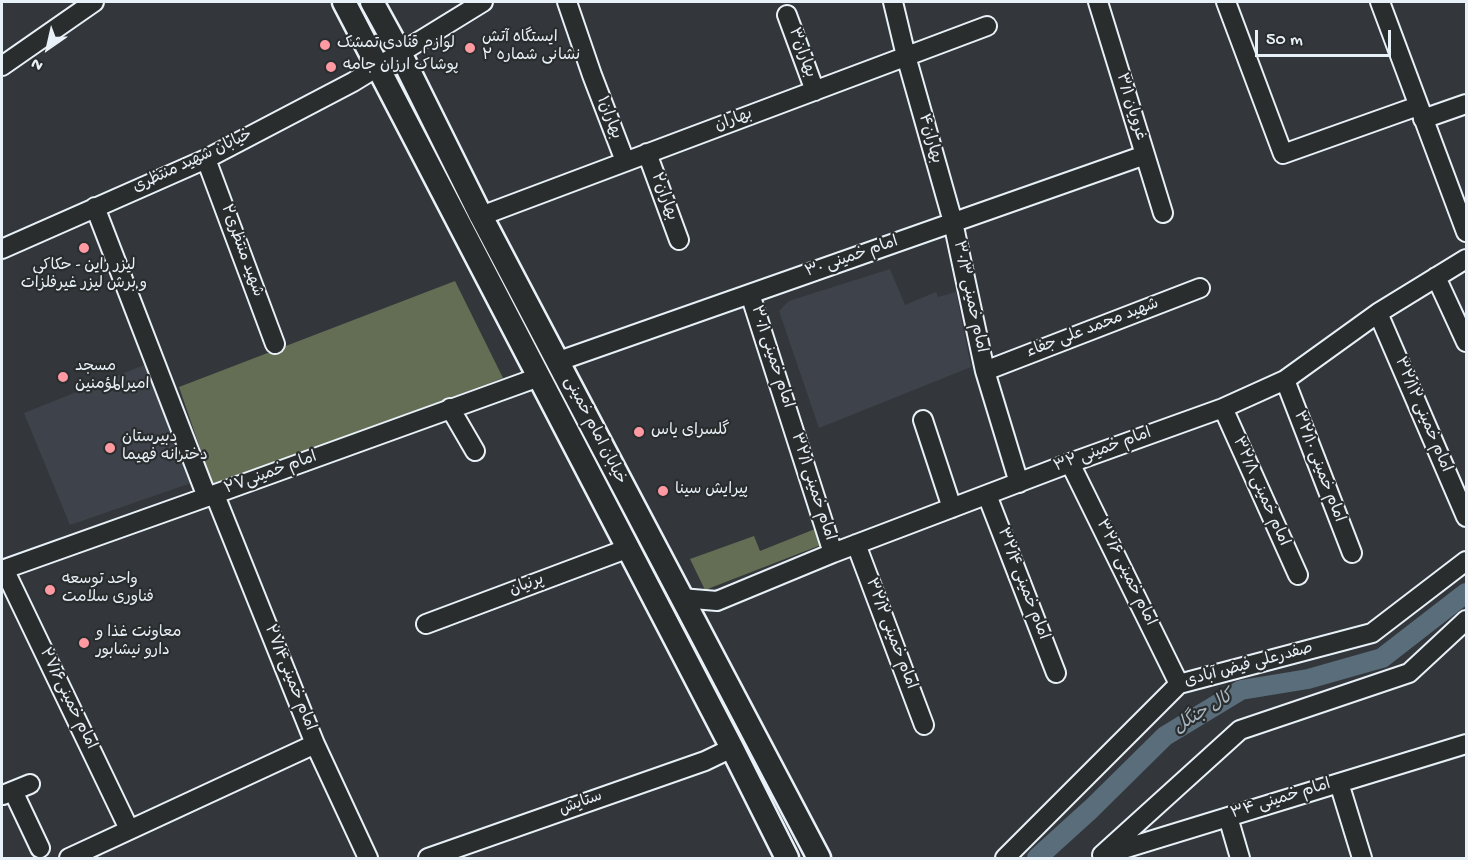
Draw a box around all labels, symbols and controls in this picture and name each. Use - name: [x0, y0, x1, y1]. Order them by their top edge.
- north arrow: [18, 18, 78, 78]
- scale bar: [1258, 18, 1394, 56]
- street label: بهاران۳: [783, 25, 819, 81]
- place label: ایستگاه آتش نشانی شماره ۲: [482, 29, 580, 67]
- text: 50 m: [1266, 30, 1303, 51]
- place label: لوازم قنادی تمشک: [337, 35, 455, 55]
- marker: لوازم قنادی تمشک: [318, 38, 332, 52]
- marker: ایستگاه آتش نشانی شماره ۲: [463, 41, 477, 55]
- text: N: [28, 53, 47, 74]
- place label: پوشاک ارزان جامه: [343, 57, 459, 77]
- marker: پوشاک ارزان جامه: [324, 60, 338, 74]
- street label: غرویان ۳/۱: [1111, 71, 1149, 143]
- street label: بهاران۱: [591, 94, 625, 142]
- street label: بهاران: [713, 105, 755, 137]
- street label: بهاران۴: [913, 112, 945, 166]
- street label: خیابان شهید منتظری: [130, 126, 256, 198]
- street label: بهاران۲: [646, 170, 680, 224]
- street label: شهید منتظری۲: [215, 202, 267, 300]
- street label: امام خمینی ۳۰: [803, 233, 901, 283]
- street label: امام خمینی ۳۰/۳: [948, 239, 990, 355]
- marker: لیزر راین - حکاکی و برش لیزر غیرفلزات: [77, 241, 91, 255]
- place label: لیزر راین - حکاکی و برش لیزر غیرفلزات: [21, 257, 147, 295]
- street label: شهید محمد علی جفاء: [1024, 295, 1162, 363]
- street label: امام خمینی ۳۰/۱: [745, 303, 797, 411]
- street label: امام خمینی ۳۲/۱۲: [1389, 355, 1455, 475]
- place label: مسجد امیرالمؤمنین: [75, 358, 149, 396]
- marker: مسجد امیرالمؤمنین: [56, 370, 70, 384]
- street label: خیابان امام خمینی: [559, 374, 629, 488]
- street label: امام خمینی ۳۲/۱۰: [1288, 409, 1348, 525]
- place label: گلسرای یاس: [651, 422, 730, 442]
- street label: امام خمینی ۳۲: [1052, 424, 1154, 478]
- marker: گلسرای یاس: [632, 425, 646, 439]
- place label: دبیرستان دخترانه فهیما: [122, 429, 208, 467]
- street label: امام خمینی ۳۲/۱: [786, 431, 838, 543]
- street label: امام خمینی ۳۲/۸: [1227, 434, 1293, 550]
- marker: دبیرستان دخترانه فهیما: [103, 441, 117, 455]
- street label: امام خمینی۲۷: [222, 448, 320, 500]
- place label: پیرایش سینا: [675, 481, 748, 501]
- marker: پیرایش سینا: [656, 484, 670, 498]
- street label: امام خمینی ۳۲/۶: [1091, 517, 1159, 629]
- street label: امام خمینی ۳۲/۴: [992, 525, 1052, 643]
- place label: واحد توسعه فناوری سلامت: [62, 571, 154, 609]
- street label: پرنیان: [507, 571, 547, 601]
- street label: امام خمینی ۳۲/۲: [860, 576, 920, 692]
- marker: واحد توسعه فناوری سلامت: [43, 583, 57, 597]
- street label: امام خمینی۲۷/۴: [259, 622, 319, 734]
- place label: معاونت غذا و دارو نیشابور: [96, 624, 181, 662]
- marker: معاونت غذا و دارو نیشابور: [77, 636, 91, 650]
- street label: صفدرعلی فیض آبادی: [1183, 640, 1315, 692]
- street label: امام خمینی۲۷/۶: [34, 645, 100, 753]
- water label: کال جنگل: [1170, 687, 1238, 739]
- street label: امام خمینی ۳۴: [1229, 776, 1333, 824]
- street label: ستایش: [557, 787, 605, 821]

